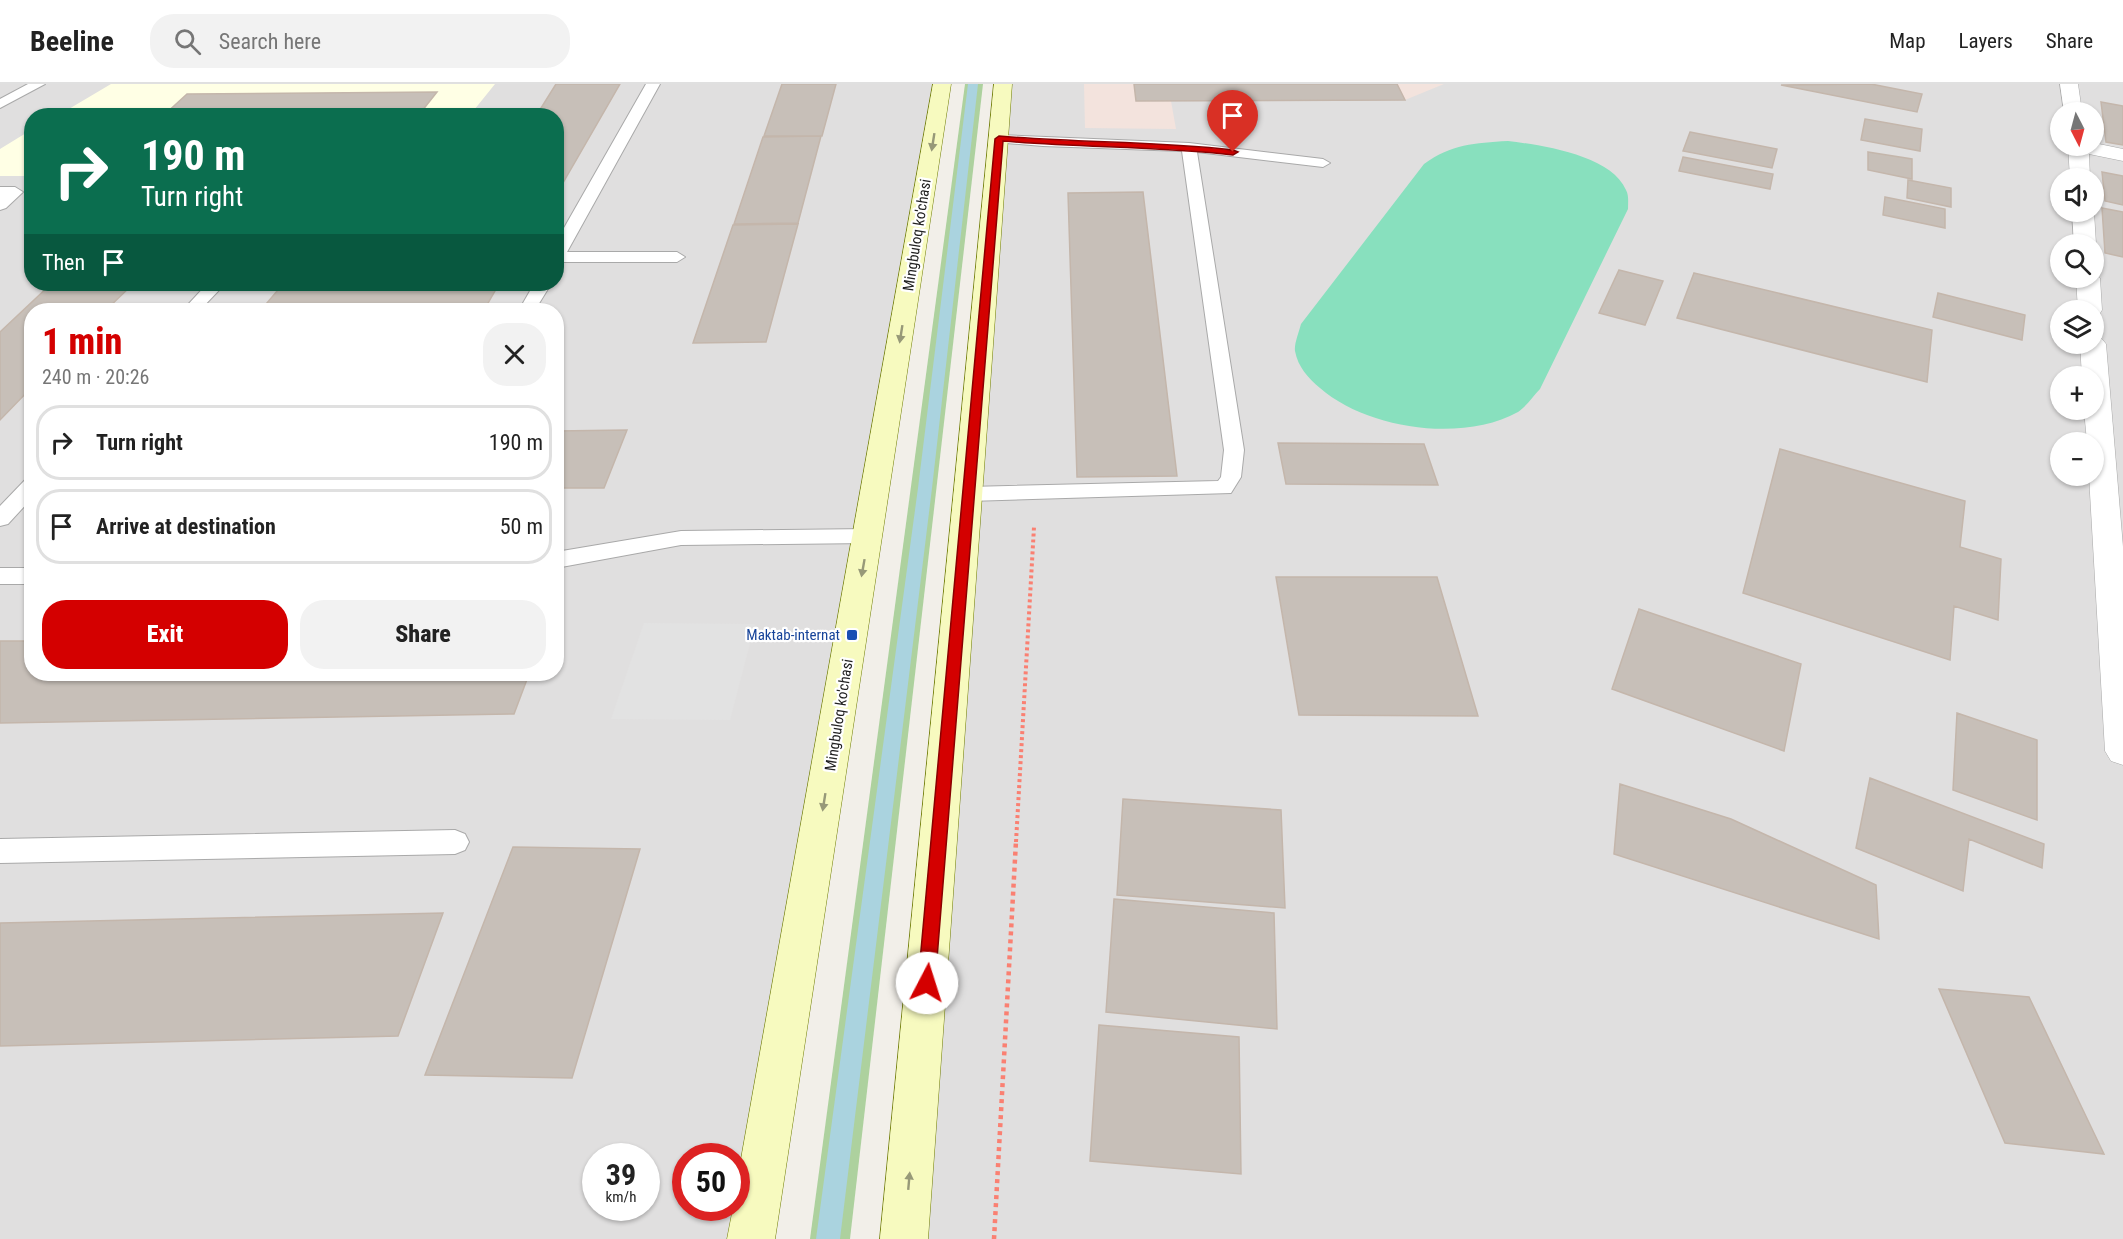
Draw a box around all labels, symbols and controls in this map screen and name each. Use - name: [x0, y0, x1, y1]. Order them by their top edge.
- search box: [150, 14, 570, 68]
- text: Beeline: [30, 25, 114, 58]
- icon: search: [171, 25, 204, 58]
- text: Search here: [219, 29, 321, 54]
- text: Map: [1889, 29, 1926, 53]
- text: Layers: [1959, 29, 2013, 53]
- text: Share: [2046, 29, 2093, 53]
- pin: [1207, 90, 1258, 152]
- icon: arrive: [1216, 99, 1249, 132]
- north arrow: [2050, 102, 2104, 156]
- map controls: [2050, 102, 2104, 486]
- text: 190 m: [141, 131, 246, 180]
- icon: right: [42, 132, 120, 210]
- one-way arrow: [928, 132, 937, 151]
- button: sound: [2050, 168, 2104, 222]
- street label: Mingbuloq ko'chasi: [899, 178, 935, 292]
- text: Turn right: [141, 181, 243, 213]
- button: search: [2050, 234, 2104, 288]
- icon: arrive: [97, 246, 130, 279]
- text: Then: [42, 250, 85, 275]
- button: layers: [2050, 300, 2104, 354]
- text: 1 min: [42, 321, 122, 363]
- button: close: [483, 323, 546, 386]
- one-way arrow: [897, 325, 906, 344]
- text: 240 m · 20:26: [42, 365, 149, 389]
- button: +: [2050, 366, 2104, 420]
- icon: right: [45, 426, 78, 459]
- text: Turn right: [96, 430, 183, 455]
- text: 190 m: [489, 430, 543, 455]
- button: −: [2050, 432, 2104, 486]
- icon: arrive: [45, 510, 78, 543]
- text: Arrive at destination: [96, 514, 276, 539]
- text: 50 m: [500, 514, 543, 539]
- one-way arrow: [858, 559, 867, 578]
- button: Exit: [42, 600, 288, 669]
- button: Share: [300, 600, 546, 669]
- place label: Maktab-internat: [746, 626, 840, 644]
- marker: Maktab-internat: [845, 628, 859, 642]
- street label: Mingbuloq ko'chasi: [821, 658, 857, 772]
- one-way arrow: [819, 793, 828, 812]
- position arrow: [895, 951, 959, 1015]
- speed limit sign: 50: [672, 1143, 750, 1221]
- text: 39: [606, 1157, 636, 1192]
- one-way arrow: [904, 1171, 914, 1190]
- text: km/h: [606, 1188, 636, 1206]

